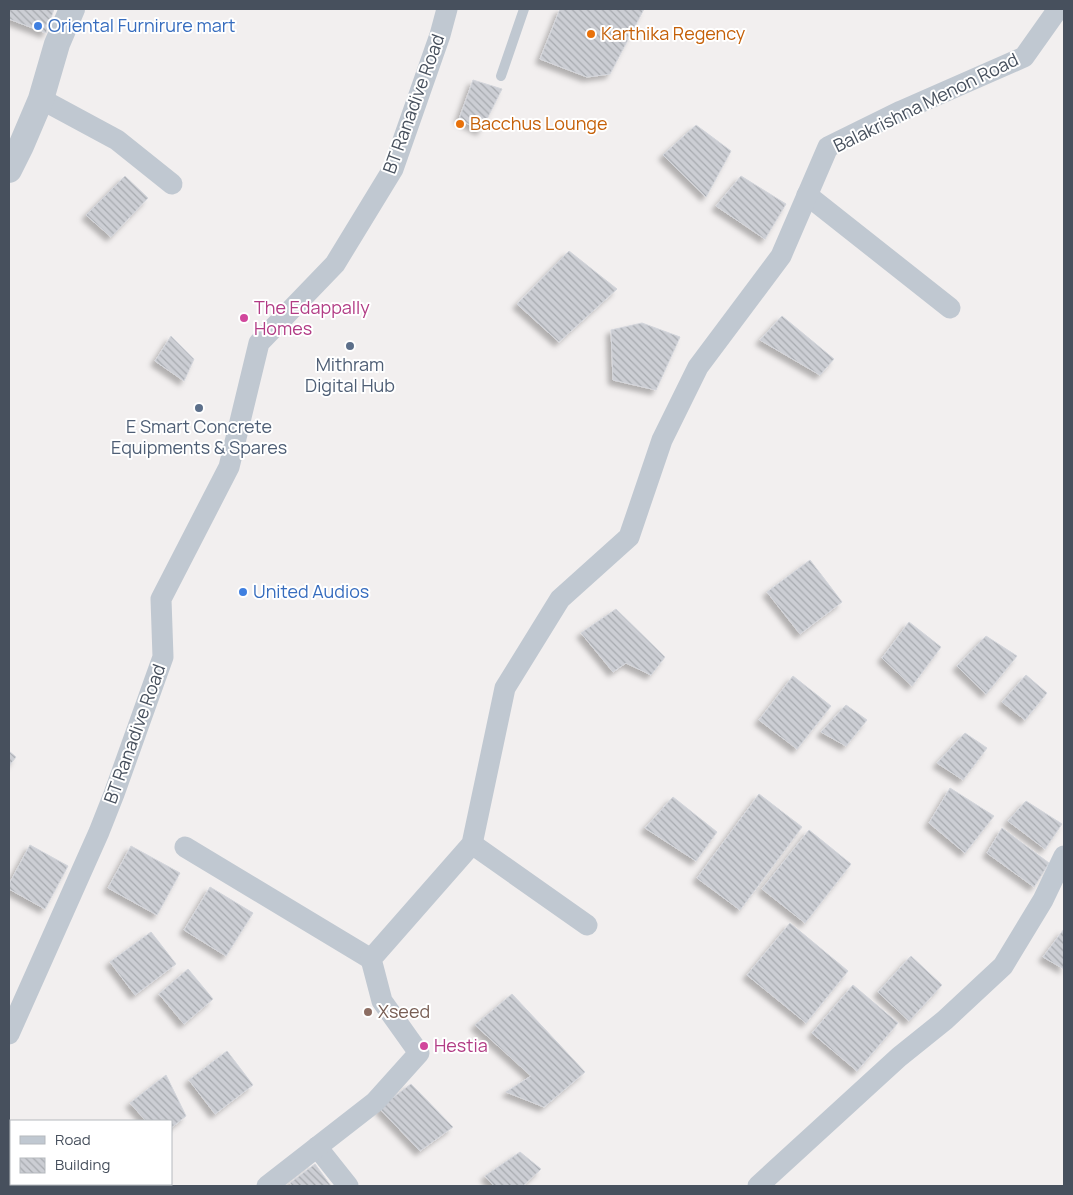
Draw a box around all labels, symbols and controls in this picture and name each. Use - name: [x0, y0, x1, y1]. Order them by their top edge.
- place label: Oriental Furnirure mart: [48, 13, 235, 37]
- marker: Oriental Furnirure mart: [32, 20, 44, 32]
- place label: Karthika Regency: [601, 21, 746, 45]
- marker: Karthika Regency: [585, 28, 597, 40]
- street label: BT Ranadive Road: [377, 31, 449, 177]
- street label: Balakrishna Menon Road: [829, 47, 1022, 157]
- place label: Bacchus Lounge: [470, 111, 608, 135]
- marker: Bacchus Lounge: [454, 118, 466, 130]
- place label: The Edappally Homes: [254, 295, 370, 340]
- marker: The Edappally Homes: [238, 312, 250, 324]
- marker: Mithram Digital Hub: [344, 340, 356, 352]
- place label: Mithram Digital Hub: [305, 352, 395, 397]
- marker: E Smart Concrete Equipments & Spares: [193, 402, 205, 414]
- place label: E Smart Concrete Equipments & Spares: [111, 414, 287, 459]
- place label: United Audios: [253, 579, 369, 603]
- marker: United Audios: [237, 586, 249, 598]
- street label: BT Ranadive Road: [98, 661, 170, 807]
- place label: Xseed: [378, 999, 430, 1023]
- marker: Xseed: [362, 1006, 374, 1018]
- place label: Hestia: [434, 1033, 488, 1057]
- marker: Hestia: [418, 1040, 430, 1052]
- legend: [10, 1120, 172, 1185]
- text: Road: [55, 1129, 91, 1150]
- text: Building: [55, 1154, 110, 1175]

